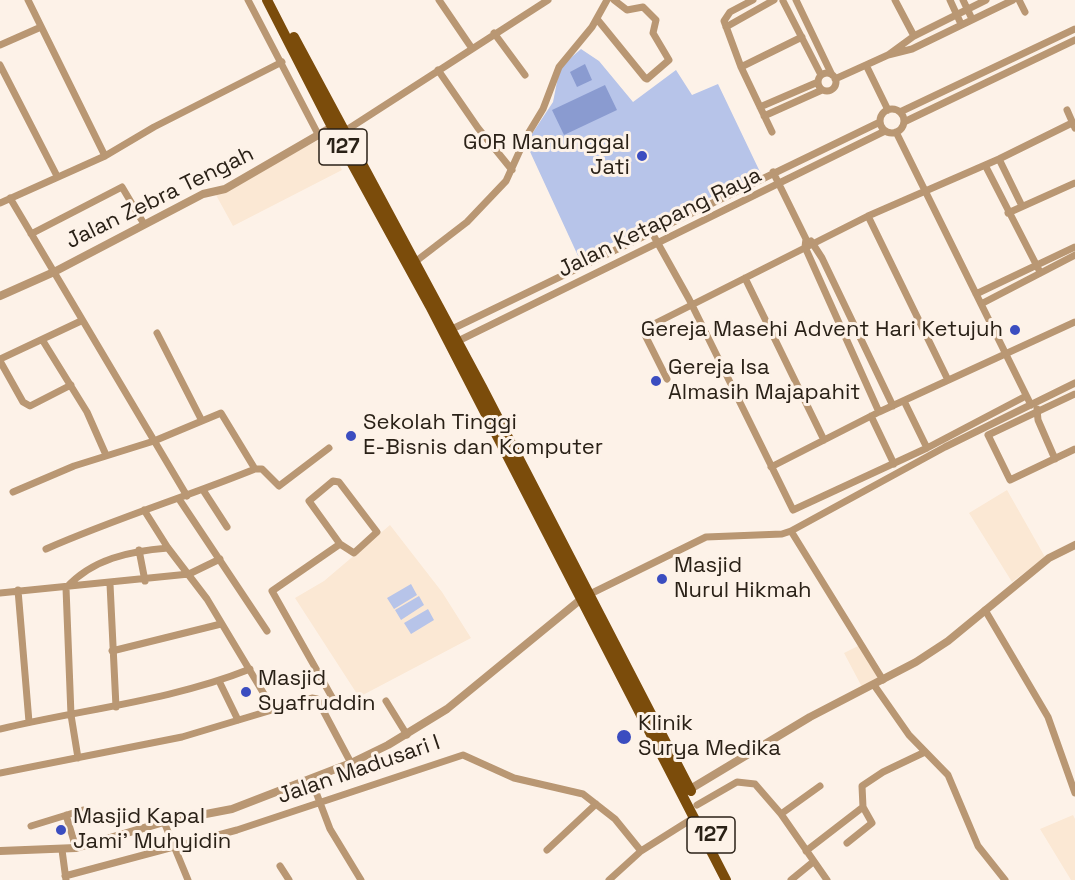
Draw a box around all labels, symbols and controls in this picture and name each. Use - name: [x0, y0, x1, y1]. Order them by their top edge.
- road number: 127: [319, 129, 367, 165]
- place label: GOR Manunggal Jati: [463, 130, 630, 182]
- street label: Jalan Zebra Tengah: [62, 141, 258, 255]
- marker: GOR Manunggal Jati: [635, 149, 649, 163]
- street label: Jalan Ketapang Raya: [554, 162, 766, 284]
- place label: Gereja Masehi Advent Hari Ketujuh: [641, 317, 1003, 343]
- marker: Gereja Masehi Advent Hari Ketujuh: [1008, 323, 1022, 337]
- place label: Gereja Isa Almasih Majapahit: [668, 355, 860, 406]
- marker: Gereja Isa Almasih Majapahit: [649, 374, 663, 388]
- place label: Sekolah Tinggi E-Bisnis dan Komputer: [363, 410, 603, 462]
- marker: Sekolah Tinggi E-Bisnis dan Komputer: [344, 429, 358, 443]
- place label: Masjid Nurul Hikmah: [674, 553, 812, 604]
- marker: Masjid Nurul Hikmah: [655, 572, 669, 586]
- place label: Masjid Syafruddin: [258, 666, 376, 718]
- marker: Masjid Syafruddin: [239, 685, 253, 699]
- place label: Klinik Surya Medika: [638, 711, 781, 762]
- marker: Klinik Surya Medika: [615, 728, 633, 746]
- street label: Jalan Madusari I: [274, 730, 444, 810]
- place label: Masjid Kapal Jami' Muhyidin: [73, 804, 231, 855]
- road number: 127: [687, 817, 735, 853]
- marker: Masjid Kapal Jami' Muhyidin: [54, 823, 68, 837]

